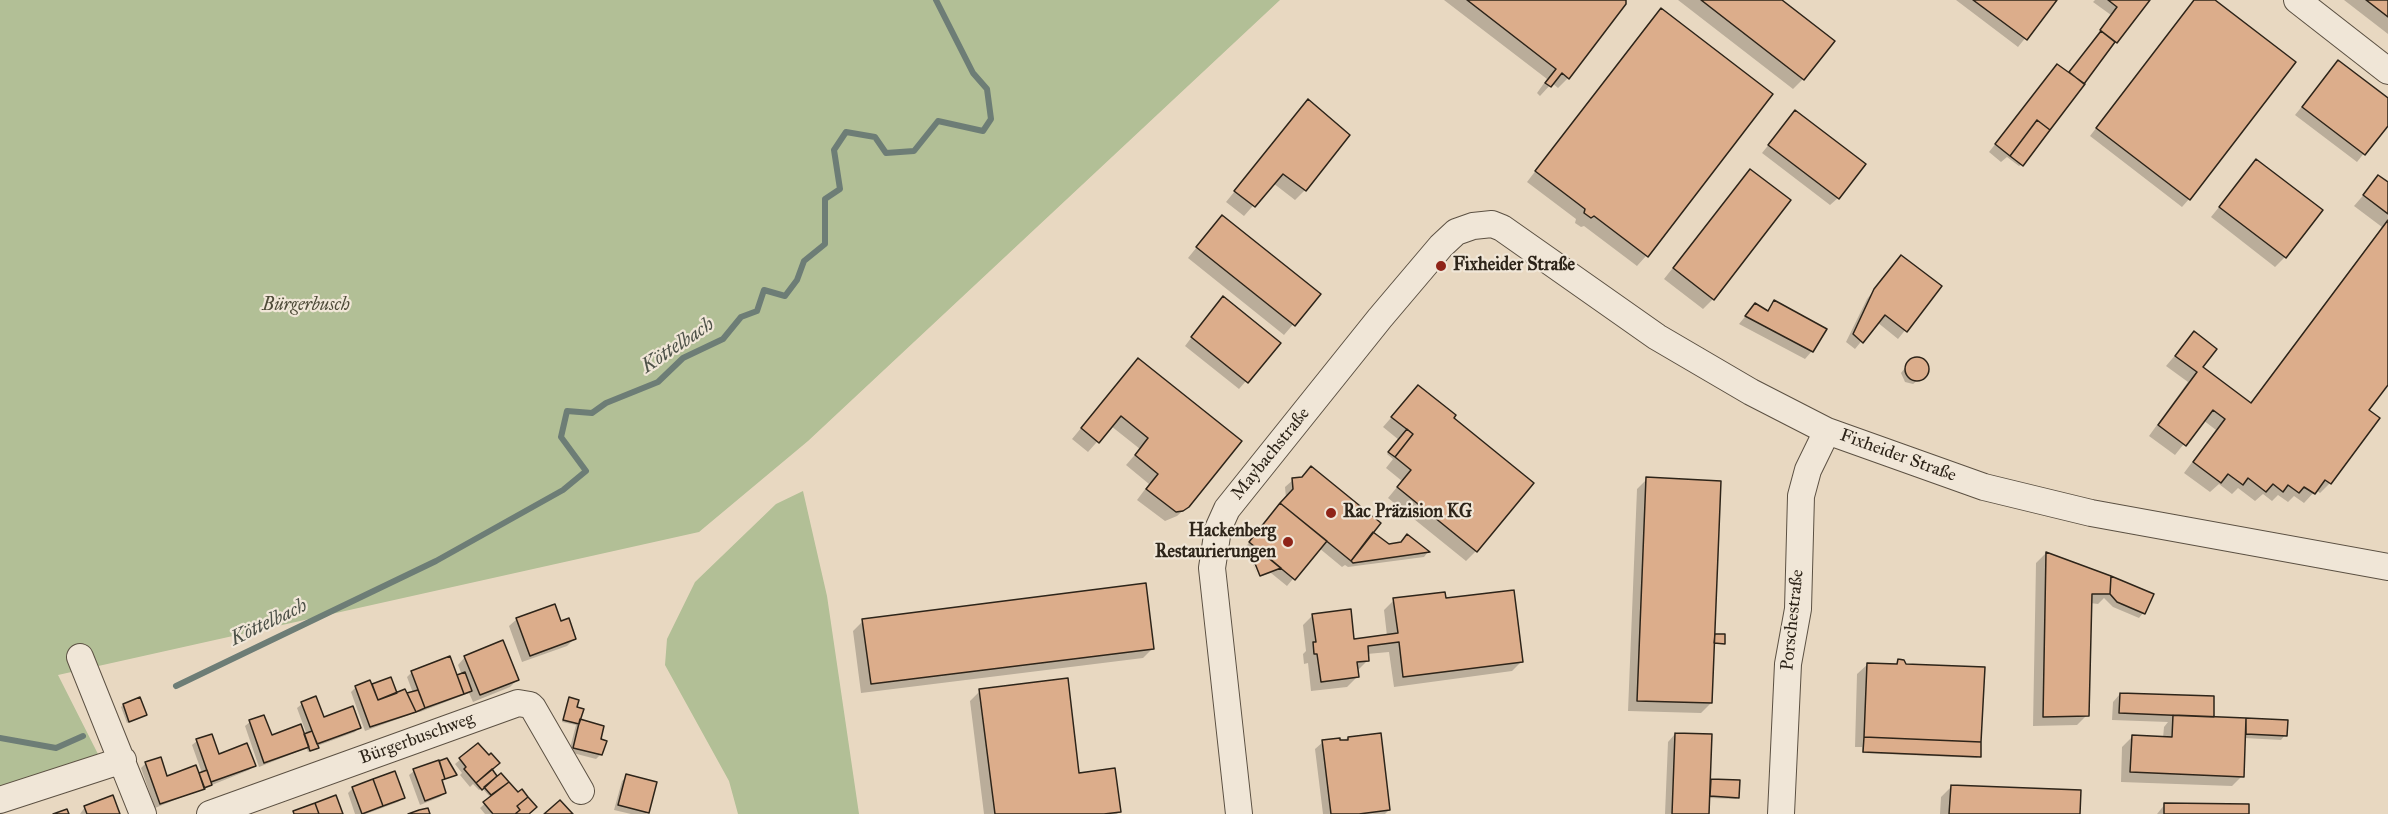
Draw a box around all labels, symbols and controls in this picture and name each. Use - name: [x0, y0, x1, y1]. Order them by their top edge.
- place label: Fixheider Straße: [1453, 255, 1575, 277]
- marker: Fixheider Straße: [1434, 259, 1448, 273]
- park label: Bürgerbusch: [262, 295, 350, 317]
- water label: Köttelbach: [637, 313, 719, 379]
- street label: Maybachstraße: [1227, 404, 1315, 504]
- street label: Fixheider Straße: [1837, 425, 1959, 487]
- place label: Rac Präzision KG: [1343, 502, 1472, 524]
- marker: Rac Präzision KG: [1324, 506, 1338, 520]
- place label: Hackenberg Restaurierungen: [1155, 521, 1276, 564]
- marker: Hackenberg Restaurierungen: [1281, 535, 1295, 549]
- street label: Porschestraße: [1777, 568, 1809, 672]
- water label: Köttelbach: [227, 594, 311, 652]
- street label: Bürgerbuschweg: [357, 708, 477, 770]

